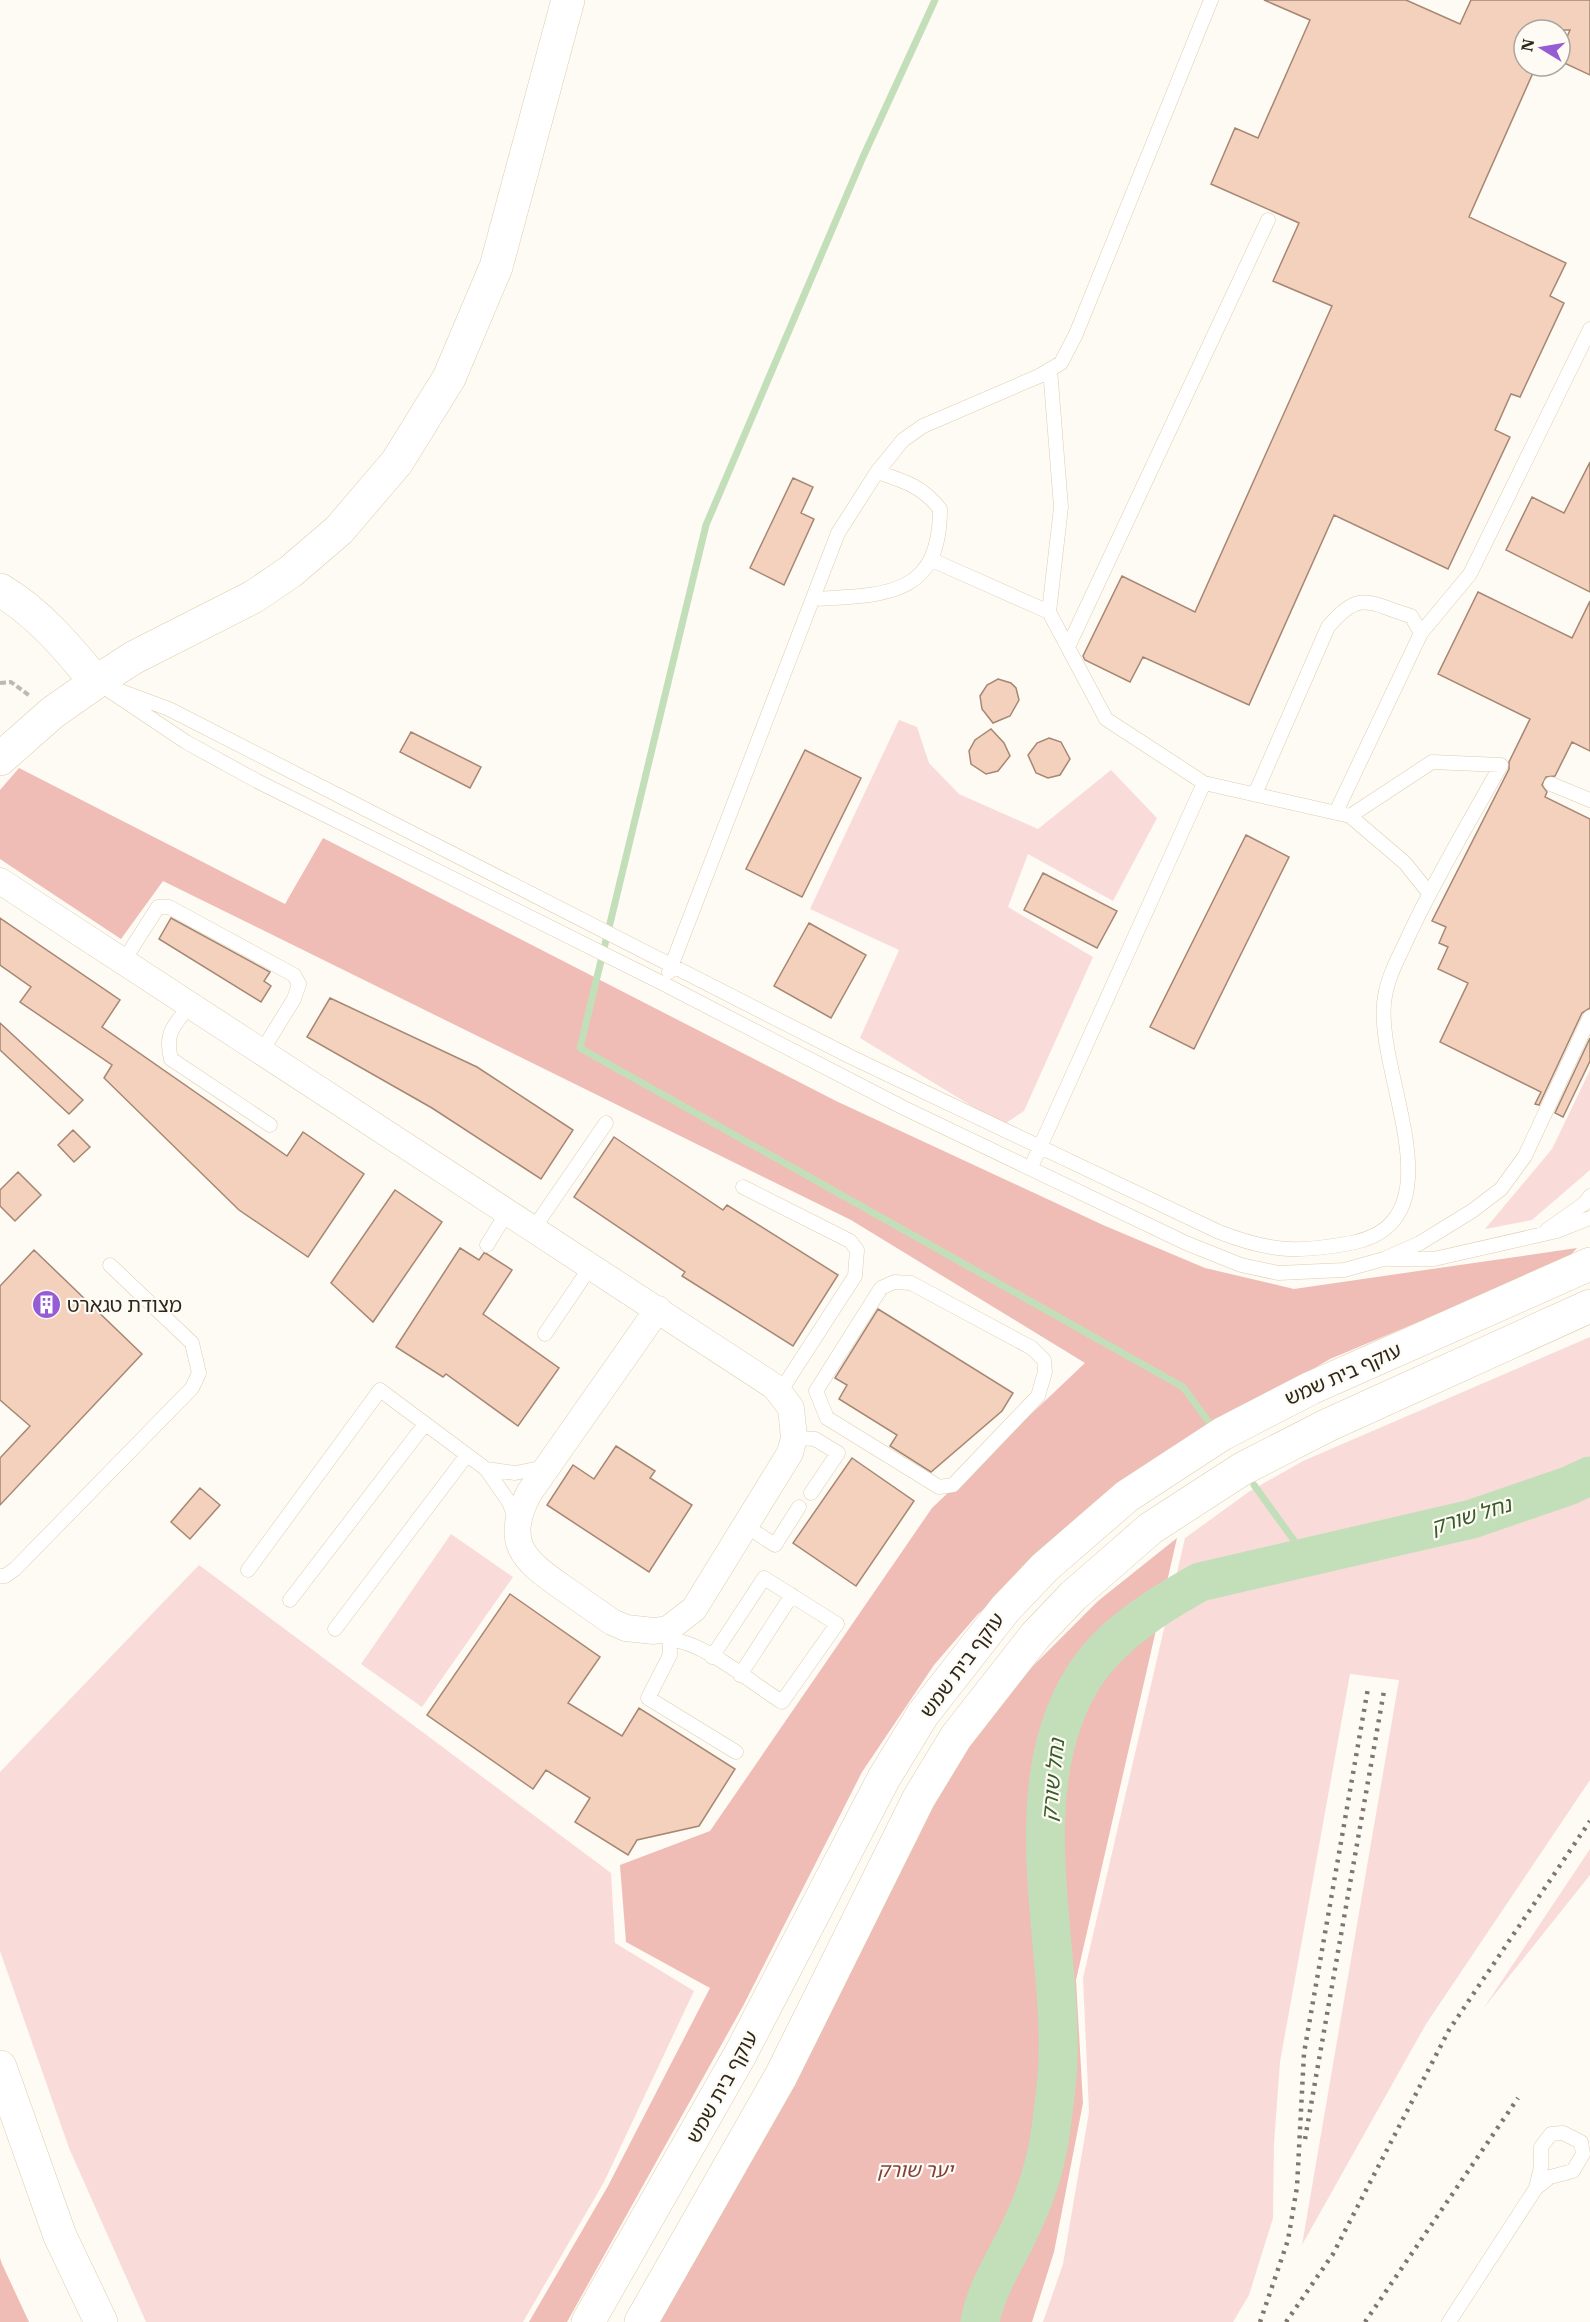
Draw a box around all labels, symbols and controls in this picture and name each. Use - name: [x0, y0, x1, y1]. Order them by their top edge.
- north arrow: [1512, 18, 1572, 78]
- text: N: [1516, 37, 1538, 53]
- building icon: מצודת טגארט: [30, 1289, 62, 1321]
- place label: מצודת טגארט: [67, 1291, 182, 1318]
- street label: עוקף בית שמש: [1280, 1336, 1405, 1411]
- water label: נחל שורק: [1427, 1489, 1516, 1541]
- street label: עוקף בית שמש: [913, 1607, 1010, 1723]
- water label: נחל שורק: [1034, 1735, 1070, 1823]
- street label: עוקף בית שמש: [679, 2025, 764, 2148]
- park label: יער שורק: [877, 2156, 955, 2183]

